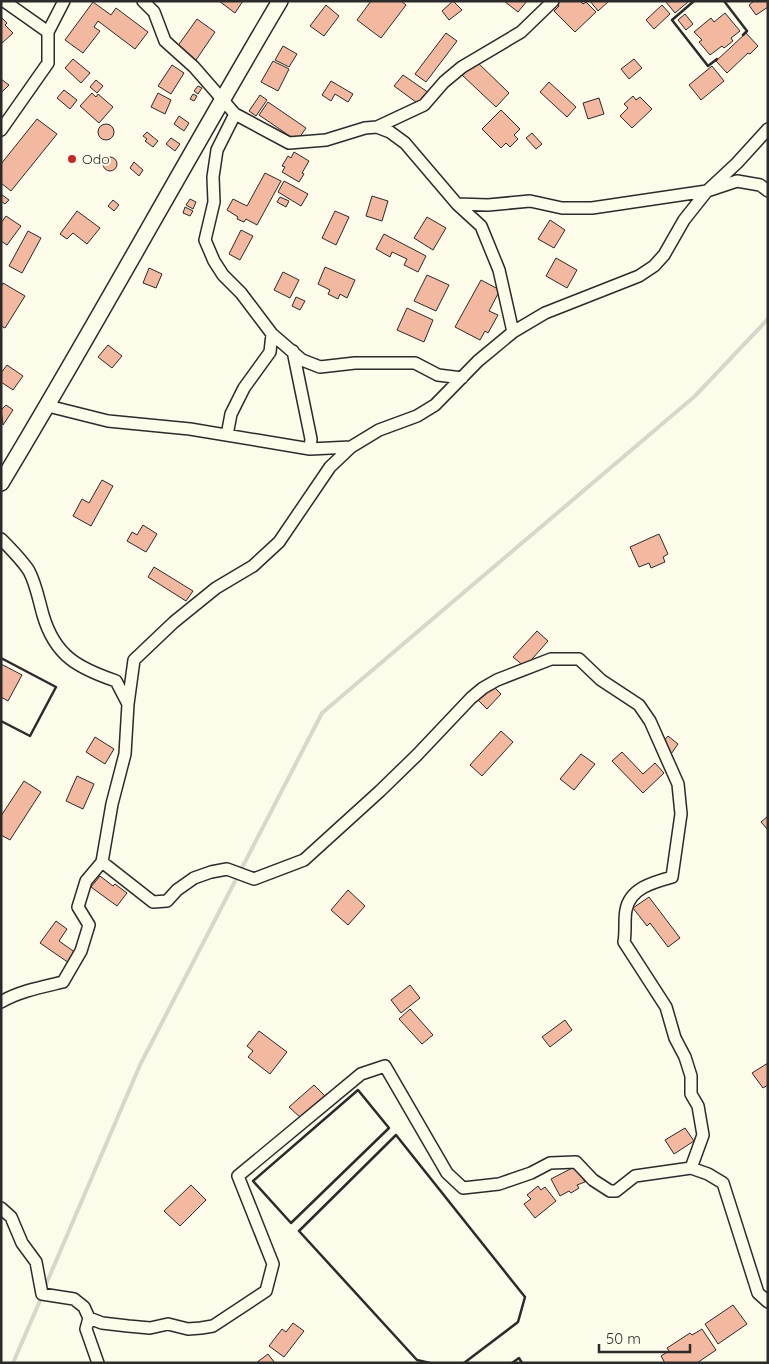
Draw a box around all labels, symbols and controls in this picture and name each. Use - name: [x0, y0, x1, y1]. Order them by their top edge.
- place label: Odo: [82, 150, 110, 168]
- marker: Odo: [66, 153, 78, 165]
- scale bar: [599, 1322, 690, 1354]
- text: 50 m: [606, 1329, 641, 1348]

